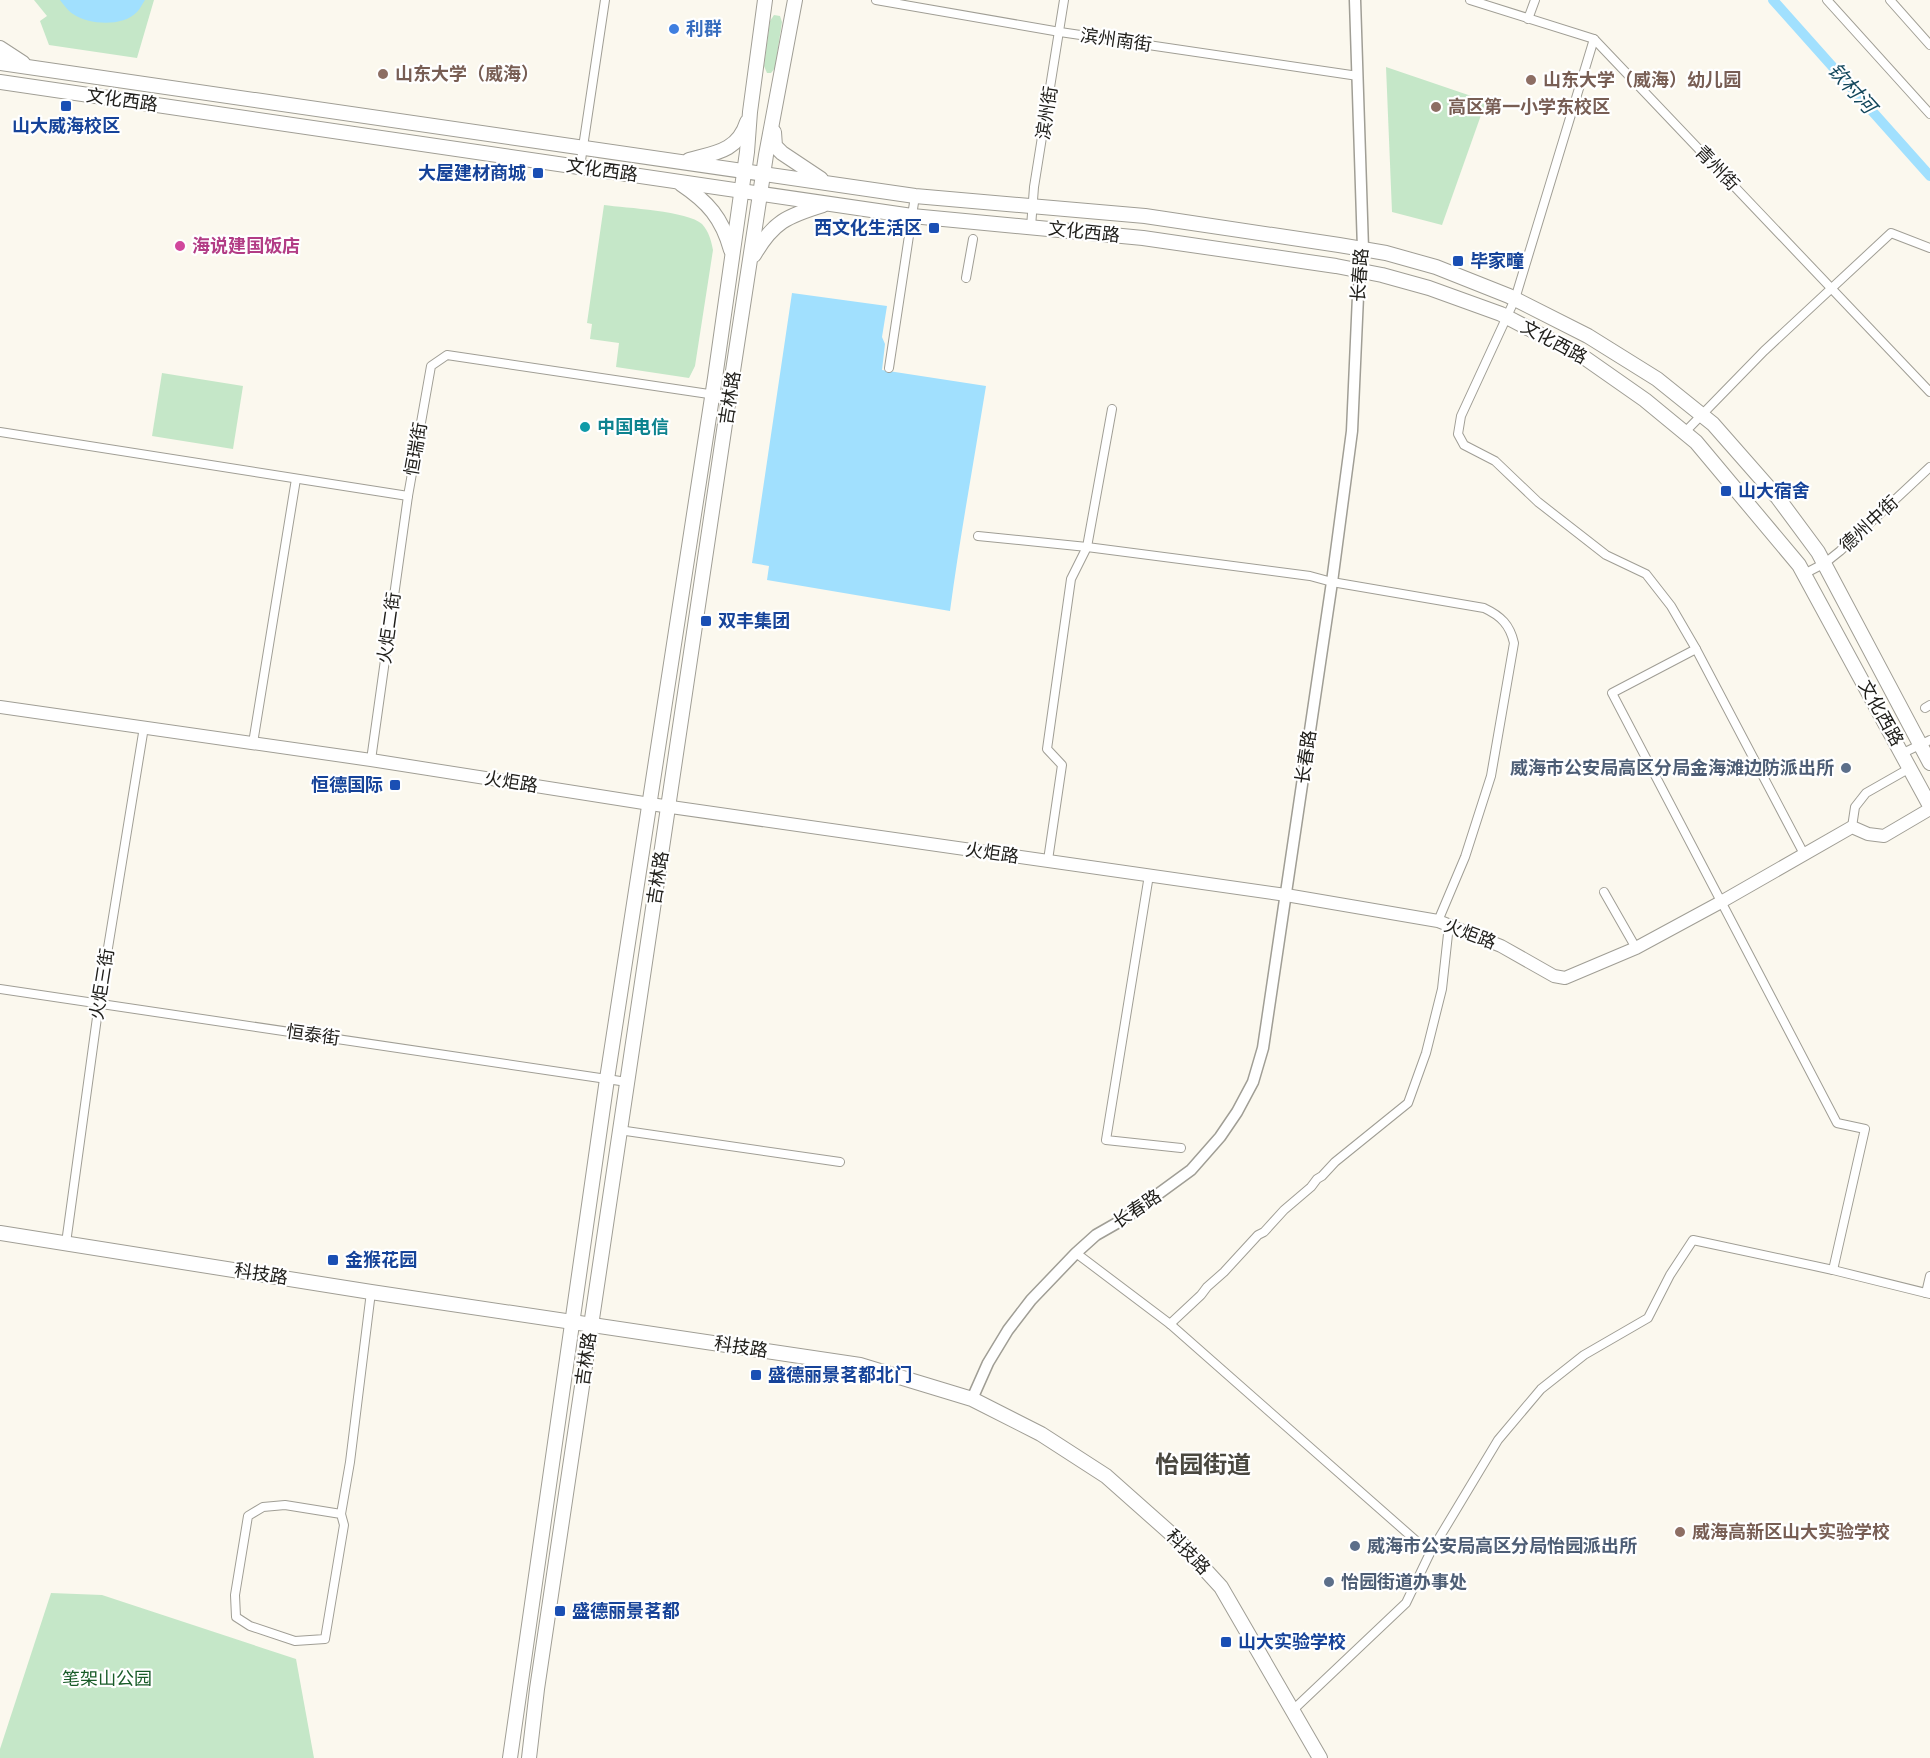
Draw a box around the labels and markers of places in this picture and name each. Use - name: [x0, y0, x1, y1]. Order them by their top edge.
- place label: 利群: [686, 18, 722, 40]
- marker: 利群: [667, 22, 681, 36]
- place label: 山东大学（威海）: [395, 63, 539, 85]
- marker: 山东大学（威海）: [376, 67, 390, 81]
- place label: 山东大学（威海）幼儿园: [1543, 69, 1741, 91]
- marker: 山东大学（威海）幼儿园: [1524, 73, 1538, 87]
- place label: 高区第一小学东校区: [1448, 96, 1610, 118]
- marker: 山大威海校区: [59, 99, 73, 113]
- marker: 高区第一小学东校区: [1429, 100, 1443, 114]
- place label: 山大威海校区: [12, 115, 120, 137]
- place label: 大屋建材商城: [418, 162, 526, 184]
- marker: 大屋建材商城: [531, 166, 545, 180]
- place label: 西文化生活区: [814, 217, 922, 239]
- marker: 西文化生活区: [927, 221, 941, 235]
- place label: 海说建国饭店: [192, 235, 300, 257]
- marker: 海说建国饭店: [173, 239, 187, 253]
- place label: 毕家疃: [1470, 250, 1524, 272]
- marker: 毕家疃: [1451, 254, 1465, 268]
- place label: 中国电信: [597, 416, 669, 438]
- marker: 中国电信: [578, 420, 592, 434]
- place label: 山大宿舍: [1738, 480, 1810, 502]
- marker: 山大宿舍: [1719, 484, 1733, 498]
- place label: 双丰集团: [718, 610, 790, 632]
- marker: 双丰集团: [699, 614, 713, 628]
- place label: 威海市公安局高区分局金海滩边防派出所: [1510, 757, 1834, 779]
- marker: 威海市公安局高区分局金海滩边防派出所: [1839, 761, 1853, 775]
- place label: 恒德国际: [311, 774, 383, 796]
- marker: 恒德国际: [388, 778, 402, 792]
- place label: 金猴花园: [345, 1249, 417, 1271]
- marker: 金猴花园: [326, 1253, 340, 1267]
- place label: 盛德丽景茗都北门: [768, 1364, 912, 1386]
- marker: 盛德丽景茗都北门: [749, 1368, 763, 1382]
- place label: 威海高新区山大实验学校: [1692, 1521, 1890, 1543]
- marker: 威海高新区山大实验学校: [1673, 1525, 1687, 1539]
- place label: 威海市公安局高区分局怡园派出所: [1367, 1535, 1637, 1557]
- marker: 威海市公安局高区分局怡园派出所: [1348, 1539, 1362, 1553]
- place label: 怡园街道办事处: [1341, 1571, 1467, 1593]
- marker: 怡园街道办事处: [1322, 1575, 1336, 1589]
- place label: 盛德丽景茗都: [572, 1600, 680, 1622]
- marker: 盛德丽景茗都: [553, 1604, 567, 1618]
- place label: 山大实验学校: [1238, 1631, 1346, 1653]
- marker: 山大实验学校: [1219, 1635, 1233, 1649]

